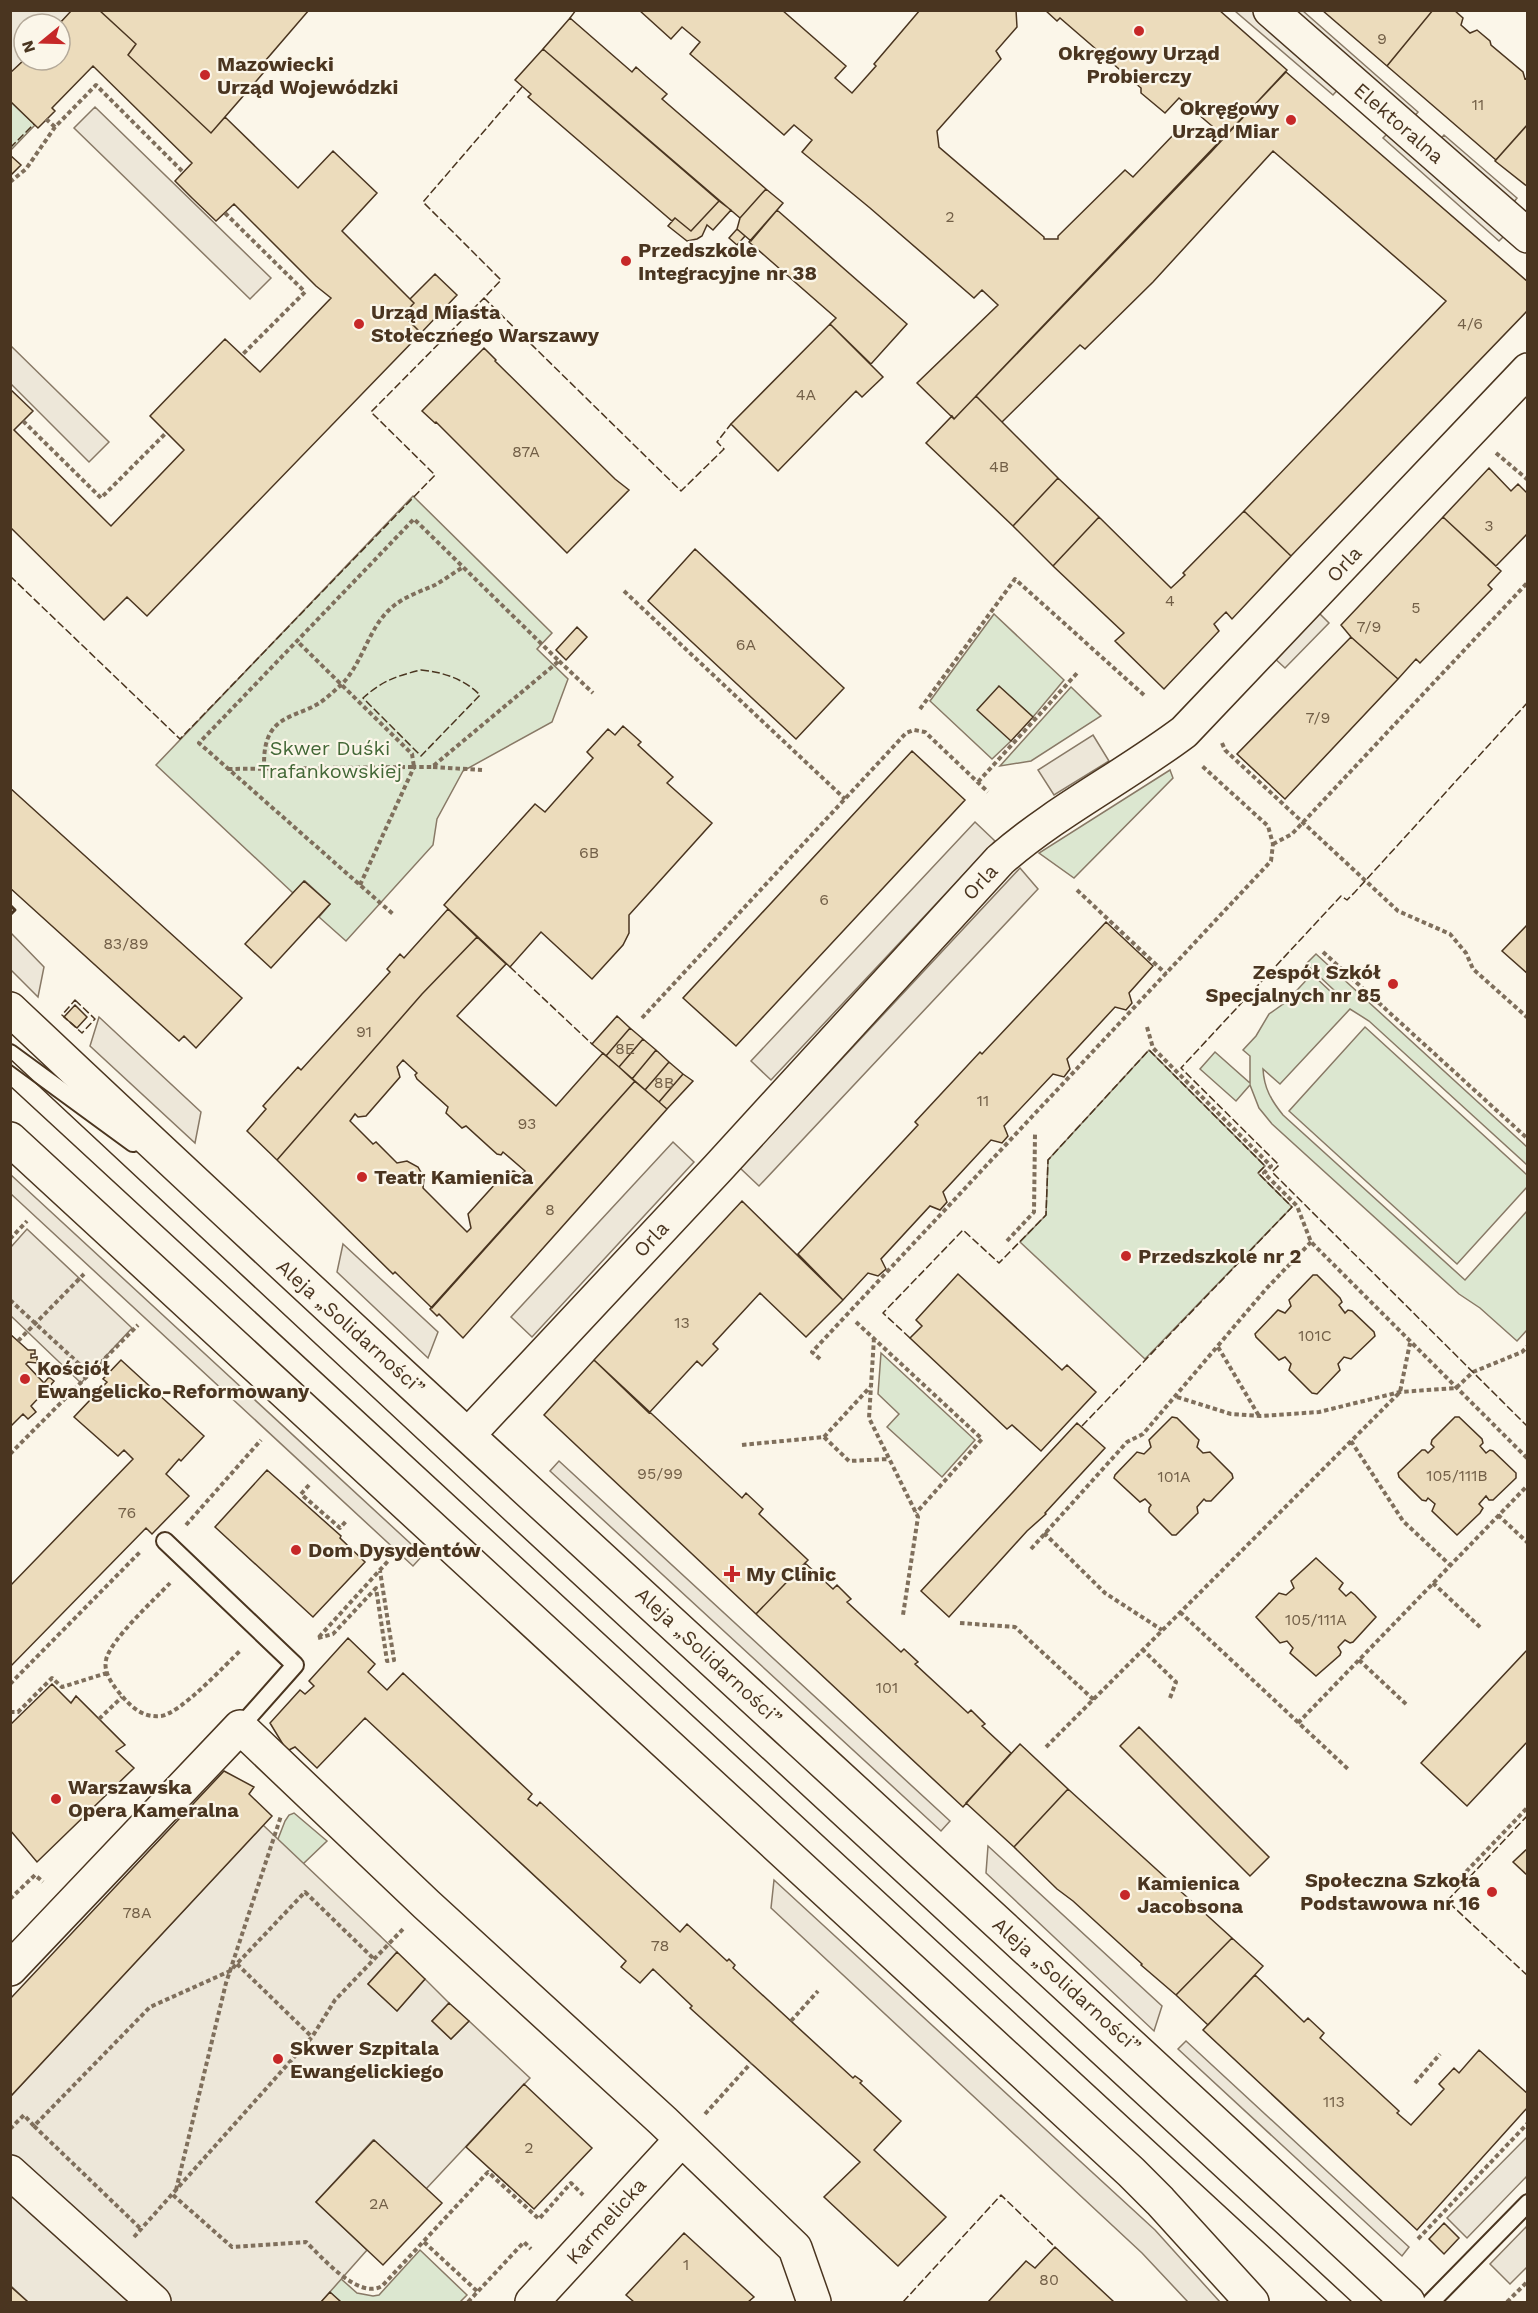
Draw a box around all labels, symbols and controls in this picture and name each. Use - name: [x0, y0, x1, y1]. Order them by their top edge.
- north arrow: [12, 12, 72, 72]
- marker: Okręgowy Urząd Probierczy: [1132, 24, 1146, 38]
- house number: 9: [1377, 29, 1387, 48]
- text: N: [17, 38, 39, 55]
- place label: Okręgowy Urząd Probierczy: [1058, 41, 1220, 88]
- place label: Mazowiecki Urząd Wojewódzki: [217, 52, 398, 99]
- marker: Mazowiecki Urząd Wojewódzki: [198, 68, 212, 82]
- street label: Elektoralna: [1349, 77, 1449, 169]
- house number: 11: [1472, 95, 1484, 114]
- place label: Okręgowy Urząd Miar: [1172, 96, 1280, 143]
- marker: Okręgowy Urząd Miar: [1284, 113, 1298, 127]
- house number: 2: [945, 207, 955, 226]
- place label: Przedszkole Integracyjne nr 38: [638, 238, 817, 285]
- marker: Przedszkole Integracyjne nr 38: [619, 254, 633, 268]
- place label: Urząd Miasta Stołecznego Warszawy: [371, 300, 600, 347]
- house number: 4/6: [1457, 314, 1483, 333]
- marker: Urząd Miasta Stołecznego Warszawy: [352, 317, 366, 331]
- house number: 4A: [796, 385, 817, 404]
- house number: 87A: [512, 442, 540, 461]
- house number: 4B: [989, 457, 1009, 476]
- house number: 3: [1484, 516, 1494, 535]
- street label: Orla: [1321, 541, 1367, 587]
- house number: 4: [1165, 591, 1175, 610]
- house number: 5: [1411, 598, 1421, 617]
- house number: 7/9: [1357, 617, 1381, 636]
- house number: 6A: [736, 635, 757, 654]
- house number: 7/9: [1306, 708, 1330, 727]
- park label: Skwer Duśki Trafankowskiej: [258, 736, 402, 783]
- house number: 6B: [579, 843, 599, 862]
- street label: Orla: [957, 859, 1003, 905]
- house number: 6: [819, 890, 829, 909]
- house number: 83/89: [103, 934, 149, 953]
- place label: Zespół Szkół Specjalnych nr 85: [1206, 960, 1381, 1007]
- marker: Zespół Szkół Specjalnych nr 85: [1386, 977, 1400, 991]
- house number: 91: [356, 1022, 372, 1041]
- house number: 8E: [615, 1039, 635, 1058]
- house number: 8B: [654, 1073, 674, 1092]
- house number: 11: [977, 1091, 989, 1110]
- house number: 93: [518, 1114, 536, 1133]
- place label: Teatr Kamienica: [374, 1165, 534, 1189]
- marker: Teatr Kamienica: [355, 1170, 369, 1184]
- house number: 8: [545, 1200, 555, 1219]
- street label: Orla: [628, 1216, 674, 1262]
- place label: Przedszkole nr 2: [1138, 1244, 1301, 1268]
- marker: Przedszkole nr 2: [1119, 1249, 1133, 1263]
- street label: Aleja „Solidarności”: [272, 1254, 430, 1400]
- house number: 13: [674, 1313, 690, 1332]
- house number: 101C: [1298, 1326, 1332, 1345]
- place label: Kościół Ewangelicko-Reformowany: [37, 1356, 310, 1403]
- marker: Kościół Ewangelicko-Reformowany: [18, 1372, 32, 1386]
- house number: 95/99: [637, 1464, 683, 1483]
- house number: 105/111B: [1426, 1466, 1488, 1485]
- house number: 101A: [1158, 1467, 1191, 1486]
- house number: 76: [118, 1503, 136, 1522]
- place label: Dom Dysydentów: [308, 1538, 481, 1562]
- marker: Dom Dysydentów: [289, 1543, 303, 1557]
- place label: My Clinic: [746, 1562, 836, 1586]
- marker: My Clinic: [723, 1565, 741, 1583]
- street label: Aleja „Solidarności”: [631, 1582, 787, 1730]
- house number: 105/111A: [1285, 1610, 1347, 1629]
- house number: 101: [876, 1678, 898, 1697]
- place label: Warszawska Opera Kameralna: [68, 1775, 239, 1822]
- marker: Warszawska Opera Kameralna: [49, 1792, 63, 1806]
- place label: Społeczna Szkoła Podstawowa nr 16: [1300, 1868, 1480, 1915]
- place label: Kamienica Jacobsona: [1137, 1871, 1244, 1918]
- marker: Społeczna Szkoła Podstawowa nr 16: [1485, 1885, 1499, 1899]
- marker: Kamienica Jacobsona: [1118, 1888, 1132, 1902]
- house number: 78A: [122, 1903, 152, 1922]
- street label: Aleja „Solidarności”: [988, 1912, 1146, 2058]
- house number: 78: [651, 1936, 669, 1955]
- place label: Skwer Szpitala Ewangelickiego: [290, 2036, 444, 2083]
- marker: Skwer Szpitala Ewangelickiego: [271, 2052, 285, 2066]
- house number: 113: [1323, 2092, 1345, 2111]
- house number: 2: [524, 2138, 534, 2157]
- street label: Karmelicka: [561, 2173, 651, 2269]
- house number: 2A: [369, 2194, 389, 2213]
- house number: 1: [683, 2255, 689, 2274]
- house number: 80: [1039, 2270, 1059, 2289]

